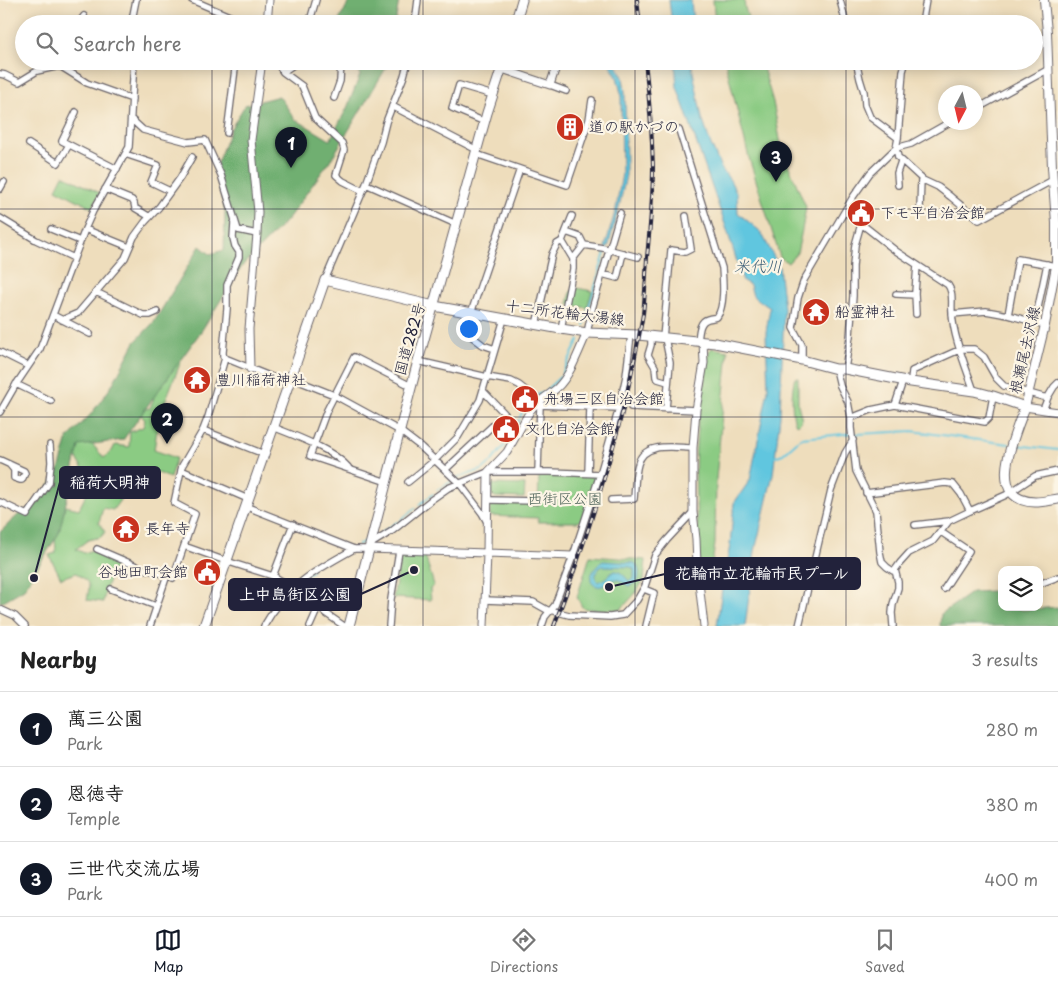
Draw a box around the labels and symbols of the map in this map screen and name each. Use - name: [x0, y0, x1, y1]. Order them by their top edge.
- north arrow: [938, 85, 983, 130]
- building icon: 道の駅かづの: [555, 112, 585, 142]
- place label: 道の駅かづの: [589, 114, 679, 137]
- pin: 1: [275, 127, 307, 168]
- pin: 3: [760, 141, 792, 182]
- public building icon: 下モ平自治会館: [846, 198, 876, 228]
- place label: 下モ平自治会館: [880, 200, 985, 223]
- water label: 米代川: [734, 253, 782, 277]
- street label: 十二所花輪大湯線: [504, 293, 626, 330]
- temple icon: 船霊神社: [801, 297, 831, 327]
- street label: 国道282号: [387, 299, 430, 378]
- place label: 船霊神社: [835, 299, 895, 322]
- street label: 根瀬尾去沢線: [1002, 303, 1045, 396]
- your location: [456, 316, 482, 342]
- temple icon: 豊川稲荷神社: [182, 365, 212, 395]
- place label: 豊川稲荷神社: [216, 367, 306, 390]
- public building icon: 舟場三区自治会館: [510, 384, 540, 414]
- place label: 舟場三区自治会館: [544, 386, 664, 409]
- pin: 2: [151, 403, 183, 444]
- public building icon: 文化自治会館: [491, 414, 521, 444]
- place label: 文化自治会館: [525, 416, 615, 439]
- callout: 稲荷大明神: [60, 467, 160, 498]
- text: 稲荷大明神: [70, 469, 150, 493]
- park label: 西街区公園: [527, 486, 603, 509]
- temple icon: 長年寺: [111, 514, 141, 544]
- place label: 長年寺: [145, 516, 190, 539]
- public building icon: 谷地田町会館: [192, 557, 222, 587]
- callout: 花輪市立花輪市民プール: [665, 558, 860, 589]
- place label: 谷地田町会館: [98, 559, 188, 582]
- text: 花輪市立花輪市民プール: [675, 560, 849, 584]
- callout: 上中島街区公園: [229, 579, 361, 610]
- text: 上中島街区公園: [239, 581, 351, 605]

